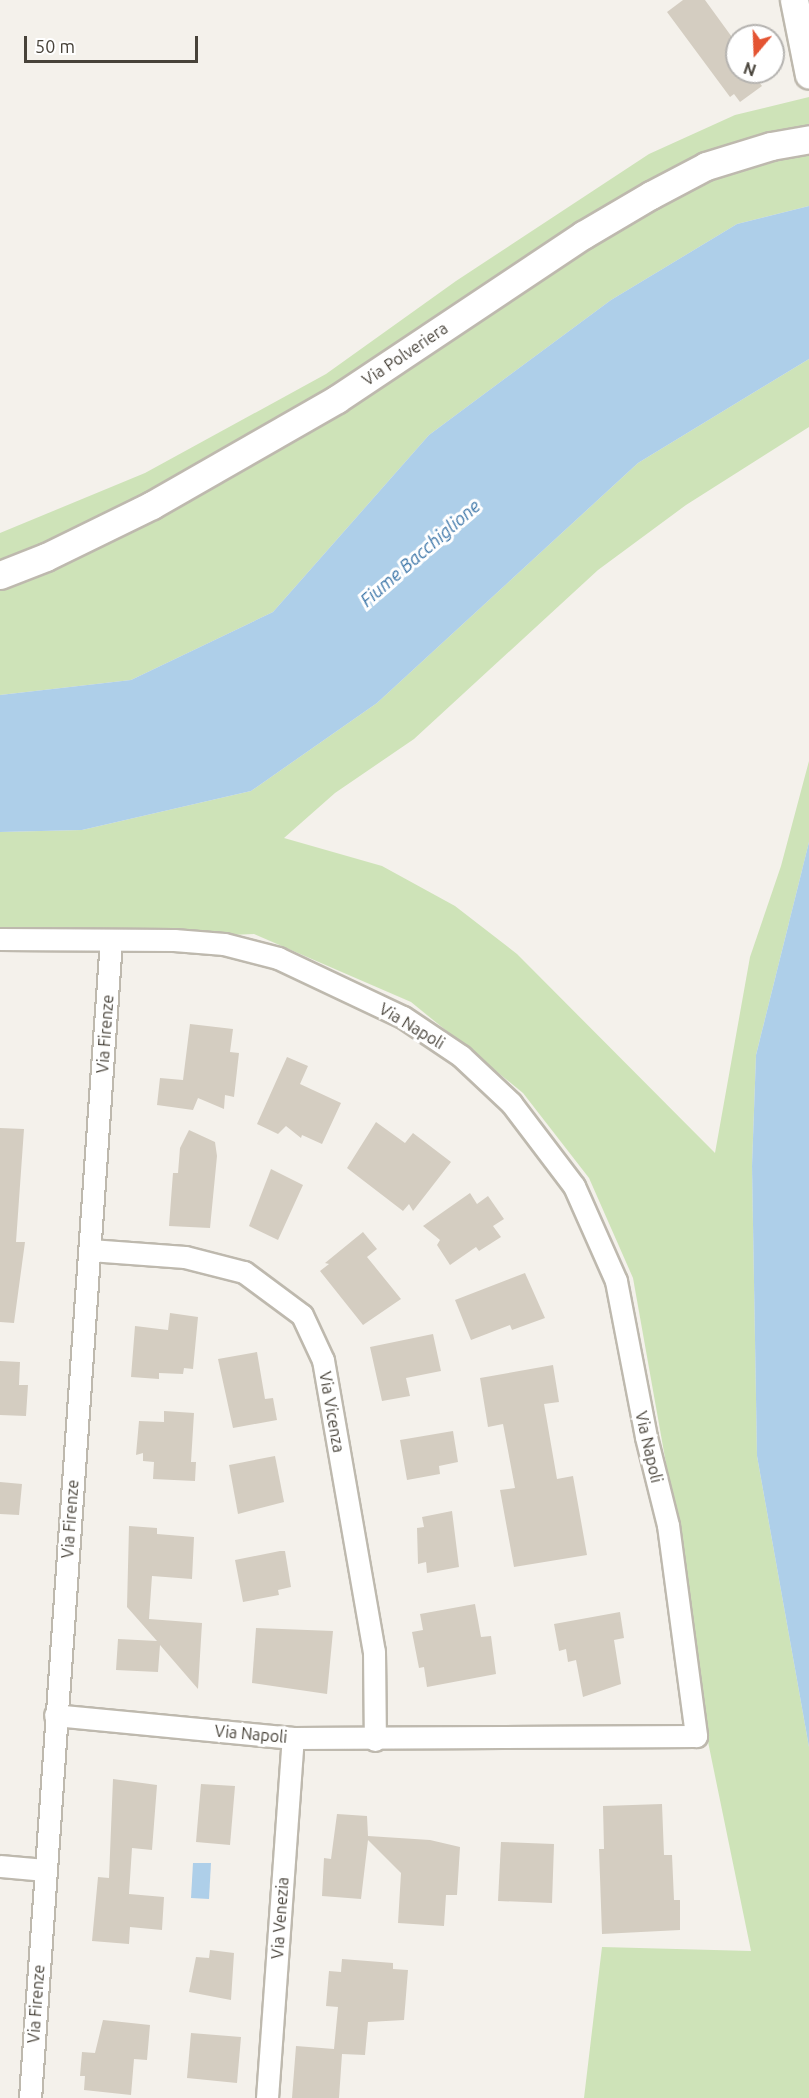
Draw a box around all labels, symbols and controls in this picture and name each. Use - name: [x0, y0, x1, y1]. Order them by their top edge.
- scale bar: [27, 24, 201, 62]
- north arrow: [725, 24, 785, 84]
- text: 50 m: [35, 36, 75, 56]
- text: N: [741, 59, 758, 80]
- street label: Via Polveriera: [359, 318, 451, 390]
- water label: Fiume Bacchiglione: [356, 495, 484, 611]
- street label: Via Firenze: [93, 994, 117, 1074]
- street label: Via Napoli: [376, 999, 448, 1053]
- street label: Via Vicenza: [315, 1370, 349, 1454]
- street label: Via Napoli: [631, 1409, 667, 1485]
- street label: Via Firenze: [58, 1479, 82, 1559]
- street label: Via Napoli: [214, 1721, 288, 1747]
- street label: Via Venezia: [268, 1876, 292, 1960]
- street label: Via Firenze: [24, 1964, 48, 2044]

